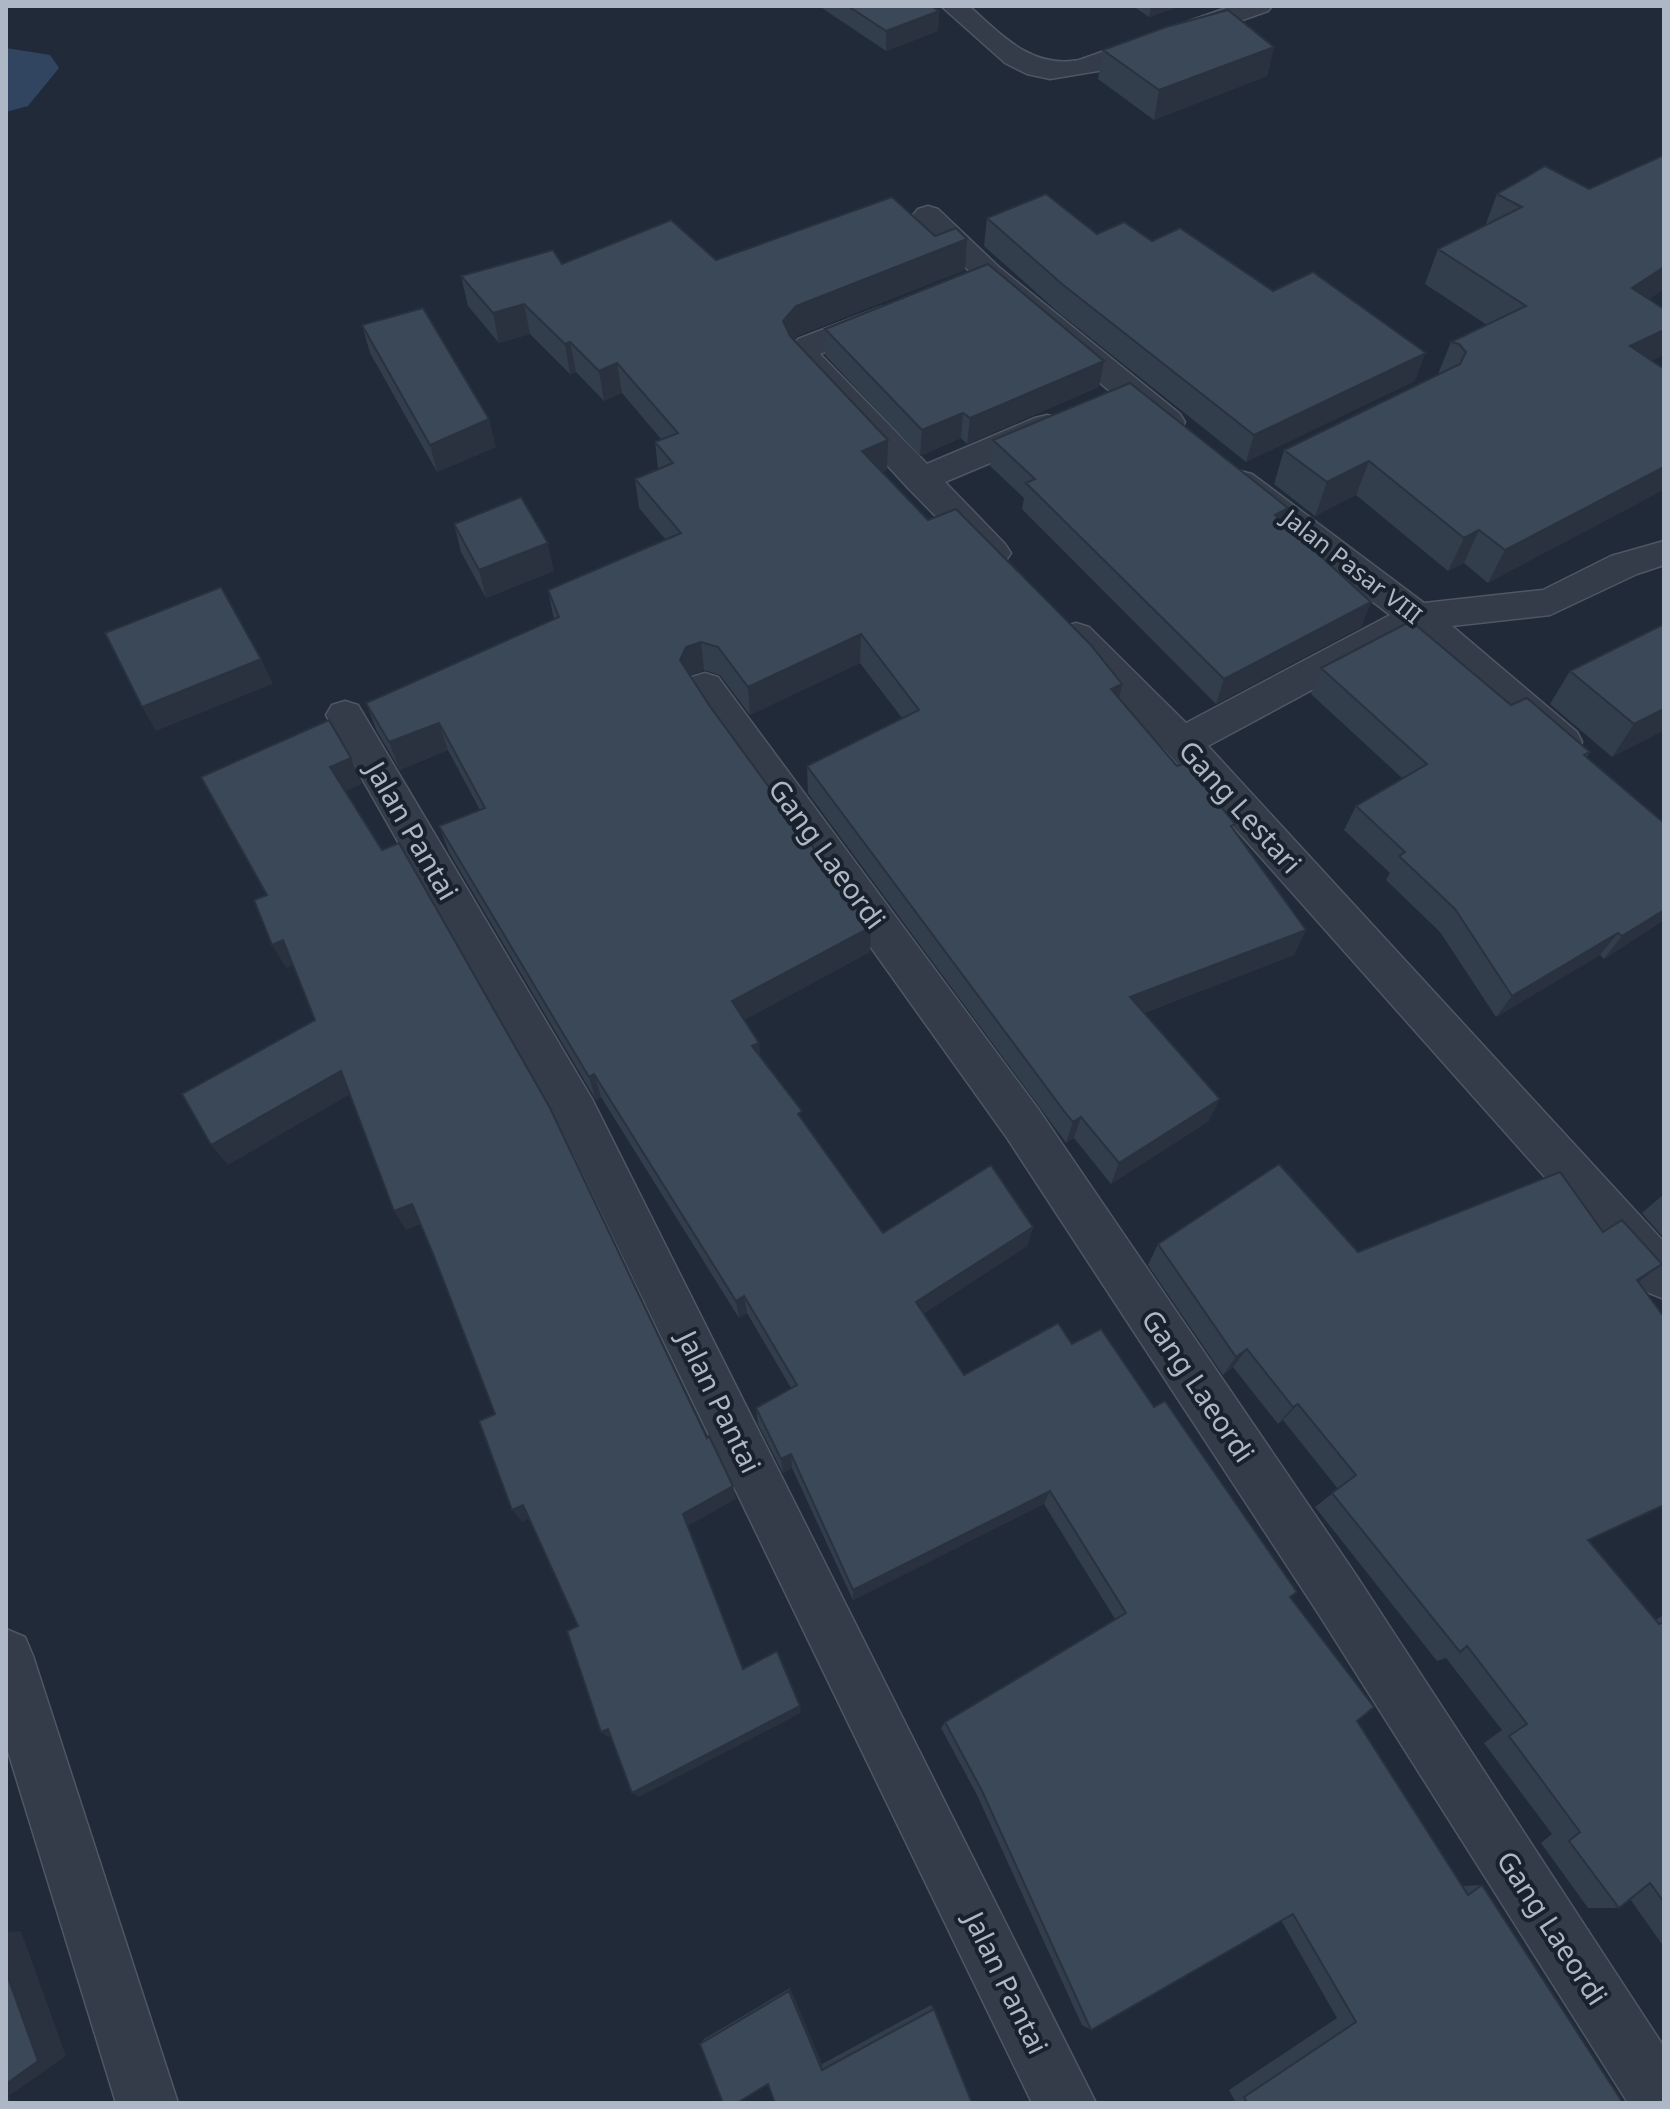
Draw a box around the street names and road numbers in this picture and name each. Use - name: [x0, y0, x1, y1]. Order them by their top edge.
- street label: Jalan Pasar VIII: [1275, 500, 1430, 631]
- street label: Gang Lestari: [1171, 732, 1311, 881]
- street label: Jalan Pantai: [356, 752, 468, 907]
- street label: Gang Laeordi: [761, 771, 895, 936]
- street label: Gang Laeordi: [1134, 1302, 1264, 1469]
- street label: Jalan Pantai: [668, 1321, 771, 1479]
- street label: Gang Laeordi: [1489, 1843, 1617, 2012]
- street label: Jalan Pantai: [955, 1902, 1058, 2060]

